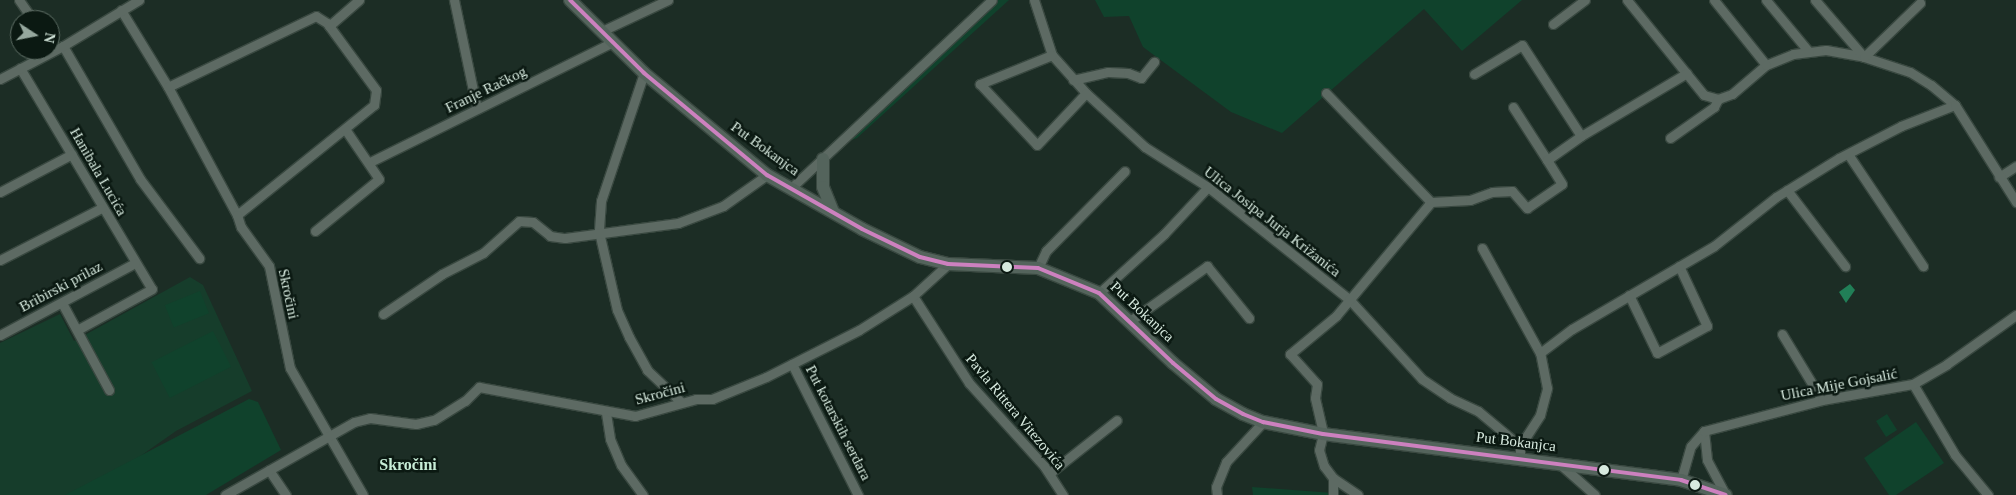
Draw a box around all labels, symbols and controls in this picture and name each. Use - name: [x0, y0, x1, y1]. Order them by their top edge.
- north arrow: [10, 10, 60, 60]
- text: N: [41, 31, 58, 44]
- street label: Franje Račkog: [443, 63, 529, 117]
- street label: Put Bokanjca: [727, 118, 803, 180]
- street label: Hanibala Lucića: [66, 125, 130, 219]
- street label: Ulica Josipa Jurja Križanića: [1200, 163, 1344, 281]
- street label: Bribirski prilaz: [16, 258, 106, 316]
- unlabelled marker: [1002, 262, 1012, 272]
- street label: Skročini: [274, 267, 302, 321]
- street label: Put Bokanjca: [1106, 278, 1178, 346]
- street label: Pavla Rittera Vitezovića: [961, 350, 1069, 474]
- street label: Put kotarskih serdara: [801, 362, 875, 484]
- street label: Ulica Mije Gojsalić: [1779, 365, 1899, 405]
- street label: Skročini: [633, 379, 687, 409]
- street label: Put Bokanjca: [1475, 428, 1557, 456]
- district label: Skročini: [379, 455, 437, 475]
- unlabelled marker: [1599, 465, 1609, 475]
- unlabelled marker: [1690, 480, 1700, 490]

